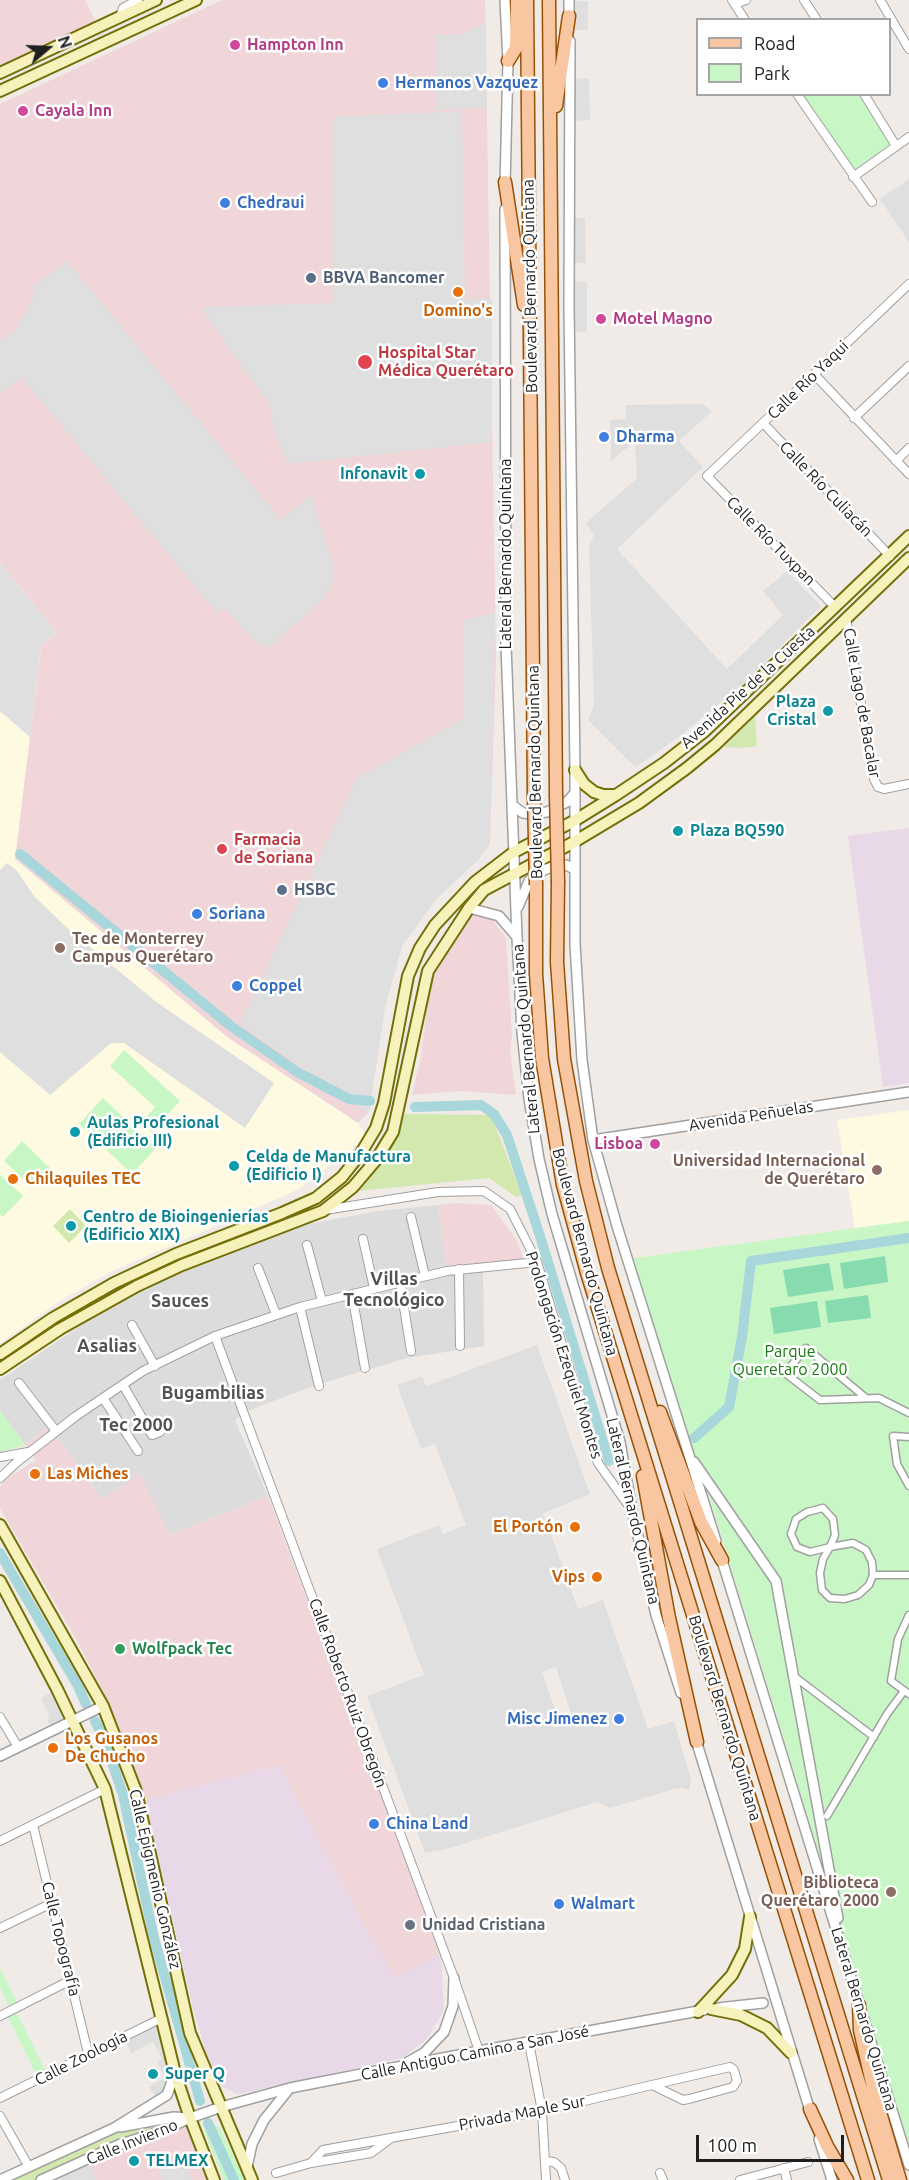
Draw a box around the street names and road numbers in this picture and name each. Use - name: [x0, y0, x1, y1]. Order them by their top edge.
- street label: Boulevard Bernardo Quintana: [519, 179, 541, 393]
- street label: Calle Río Yaqui: [764, 337, 852, 423]
- street label: Calle Río Culiacán: [775, 437, 877, 541]
- street label: Lateral Bernardo Quintana: [496, 459, 516, 649]
- street label: Calle Río Tuxpan: [722, 492, 820, 590]
- street label: Avenida Pie de la Cuesta: [677, 622, 819, 752]
- street label: Calle Lago de Bacalar: [839, 627, 885, 779]
- street label: Boulevard Bernardo Quintana: [524, 665, 546, 879]
- street label: Lateral Bernardo Quintana: [508, 943, 544, 1135]
- street label: Avenida Peñuelas: [687, 1097, 815, 1135]
- street label: Boulevard Bernardo Quintana: [548, 1146, 622, 1358]
- street label: Prolongación Ezequiel Montes: [521, 1249, 607, 1461]
- street label: Lateral Bernardo Quintana: [602, 1416, 664, 1606]
- street label: Calle Roberto Ruiz Obregón: [305, 1596, 391, 1790]
- street label: Boulevard Bernardo Quintana: [685, 1613, 765, 1823]
- street label: Calle Epigmenio González: [125, 1787, 185, 1971]
- street label: Calle Topografía: [37, 1880, 85, 1998]
- street label: Lateral Bernardo Quintana: [827, 1925, 901, 2113]
- street label: Calle Antiguo Camino a San José: [359, 2021, 591, 2085]
- street label: Calle Zoología: [31, 2026, 131, 2090]
- street label: Privada Maple Sur: [457, 2091, 587, 2135]
- street label: Calle Invierno: [83, 2115, 181, 2169]

